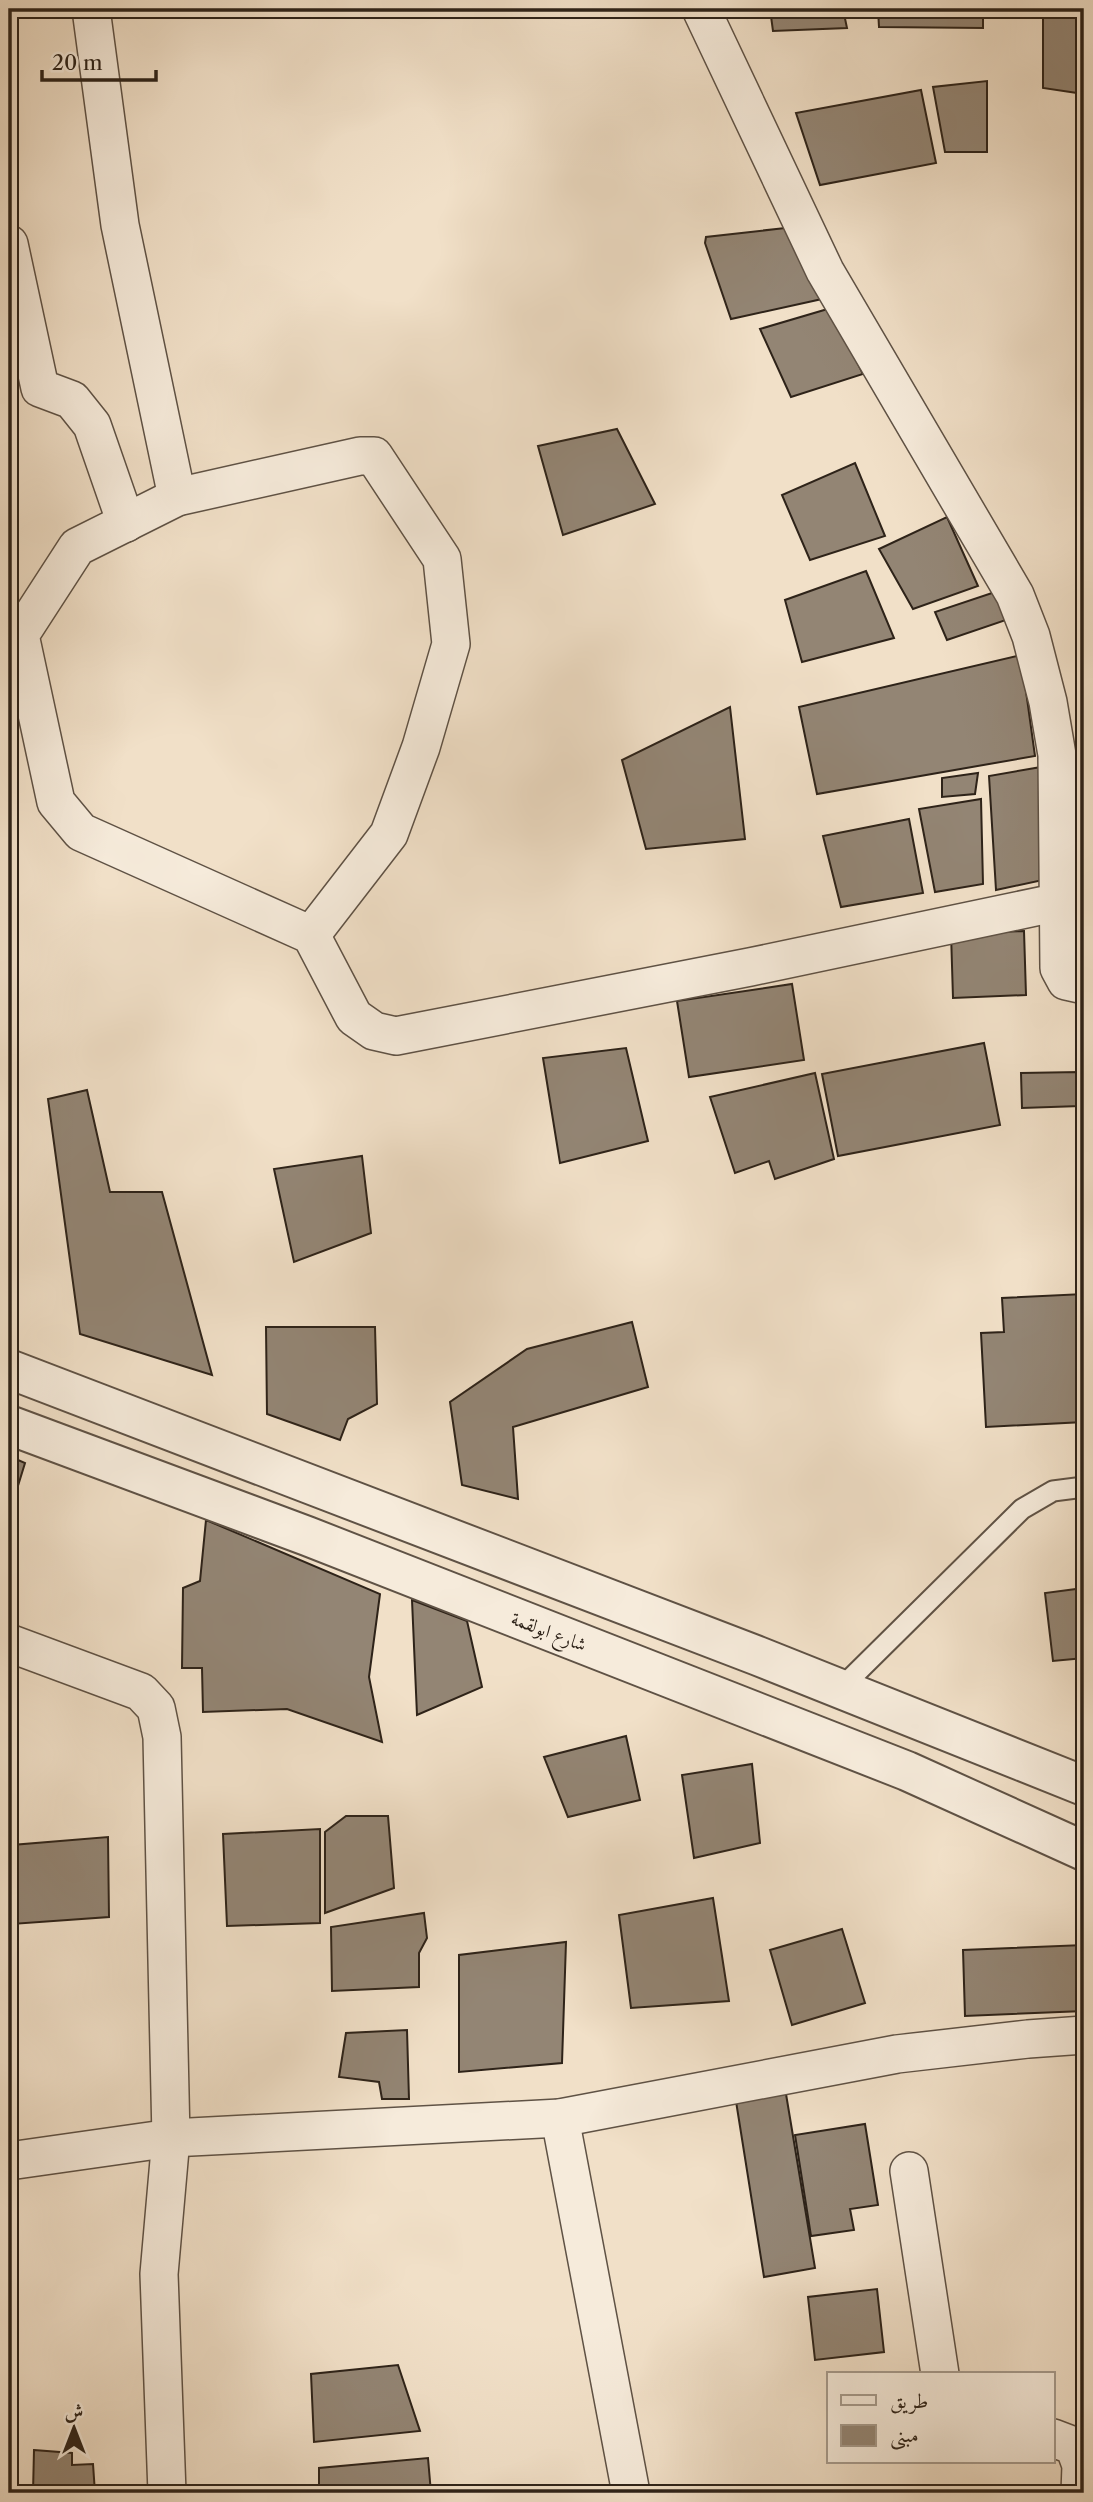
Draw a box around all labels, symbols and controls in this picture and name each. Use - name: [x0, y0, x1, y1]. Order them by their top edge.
- scale bar: [42, 38, 156, 82]
- text: 20 m: [52, 50, 103, 75]
- street label: شارع ابولقمة: [506, 1607, 590, 1660]
- legend: [827, 2372, 1054, 2464]
- text: طريق: [890, 2388, 928, 2414]
- north arrow: [38, 2394, 108, 2464]
- text: ش: [65, 2400, 83, 2423]
- text: مبنى: [890, 2422, 919, 2450]

